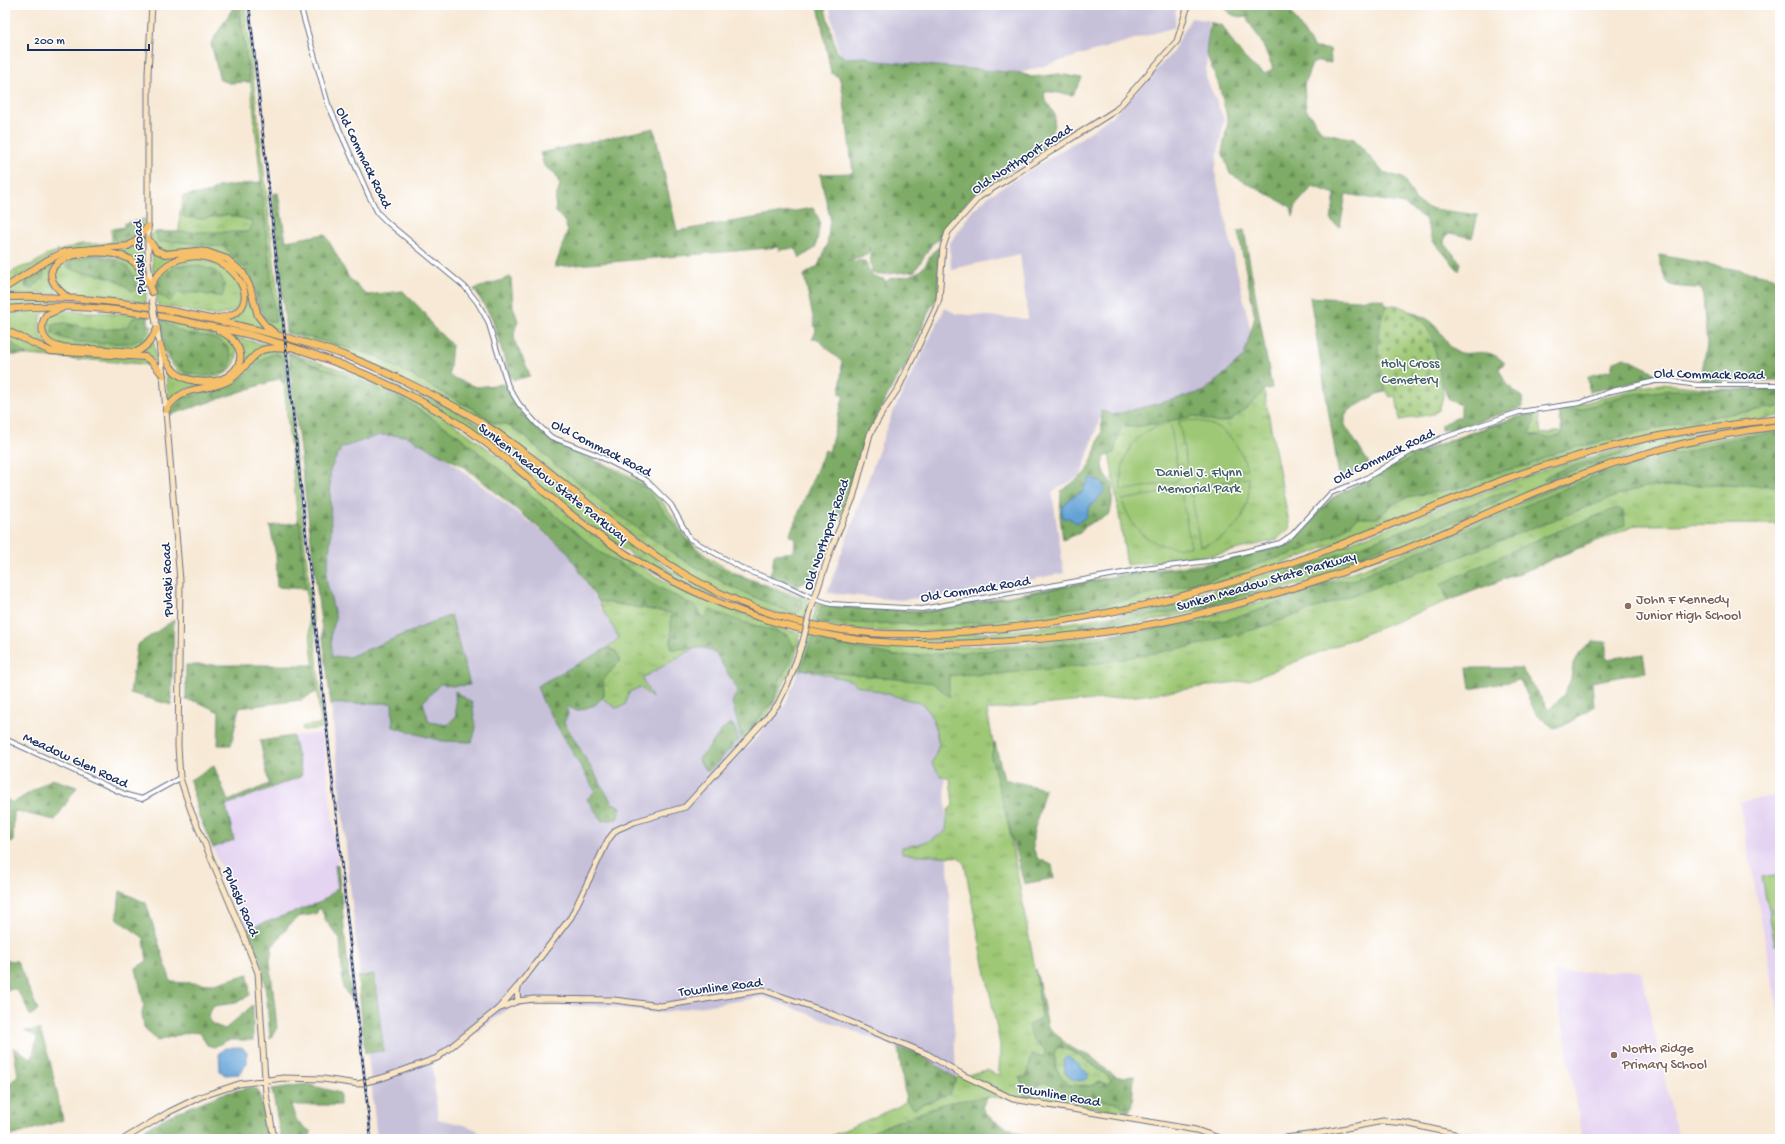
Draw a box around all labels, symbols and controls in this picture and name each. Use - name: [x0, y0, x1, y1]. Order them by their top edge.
- scale bar: [28, 26, 149, 52]
- text: 200 m: [34, 35, 65, 49]
- street label: Old Commack Road: [331, 105, 395, 213]
- street label: Old Northport Road: [969, 120, 1077, 199]
- street label: Pulaski Road: [130, 218, 151, 295]
- park label: Holy Cross Cemetery: [1381, 356, 1440, 389]
- street label: Old Commack Road: [1654, 366, 1766, 385]
- street label: Old Commack Road: [548, 417, 656, 483]
- street label: Sunken Meadow State Parkway: [474, 420, 631, 548]
- street label: Old Commack Road: [1331, 425, 1439, 489]
- park label: Daniel J. Flynn Memorial Park: [1155, 465, 1242, 498]
- street label: Old Northport Road: [800, 475, 855, 593]
- street label: Pulaski Road: [159, 541, 178, 618]
- street label: Sunken Meadow State Parkway: [1175, 549, 1359, 616]
- street label: Old Commack Road: [920, 573, 1033, 608]
- place label: John F Kennedy Junior High School: [1636, 592, 1741, 625]
- marker: John F Kennedy Junior High School: [1623, 601, 1633, 611]
- street label: Meadow Glen Road: [20, 729, 132, 794]
- street label: Pulaski Road: [217, 864, 263, 941]
- street label: Townline Road: [677, 975, 765, 1002]
- place label: North Ridge Primary School: [1621, 1041, 1707, 1074]
- marker: North Ridge Primary School: [1609, 1050, 1619, 1060]
- street label: Townline Road: [1015, 1081, 1103, 1112]

